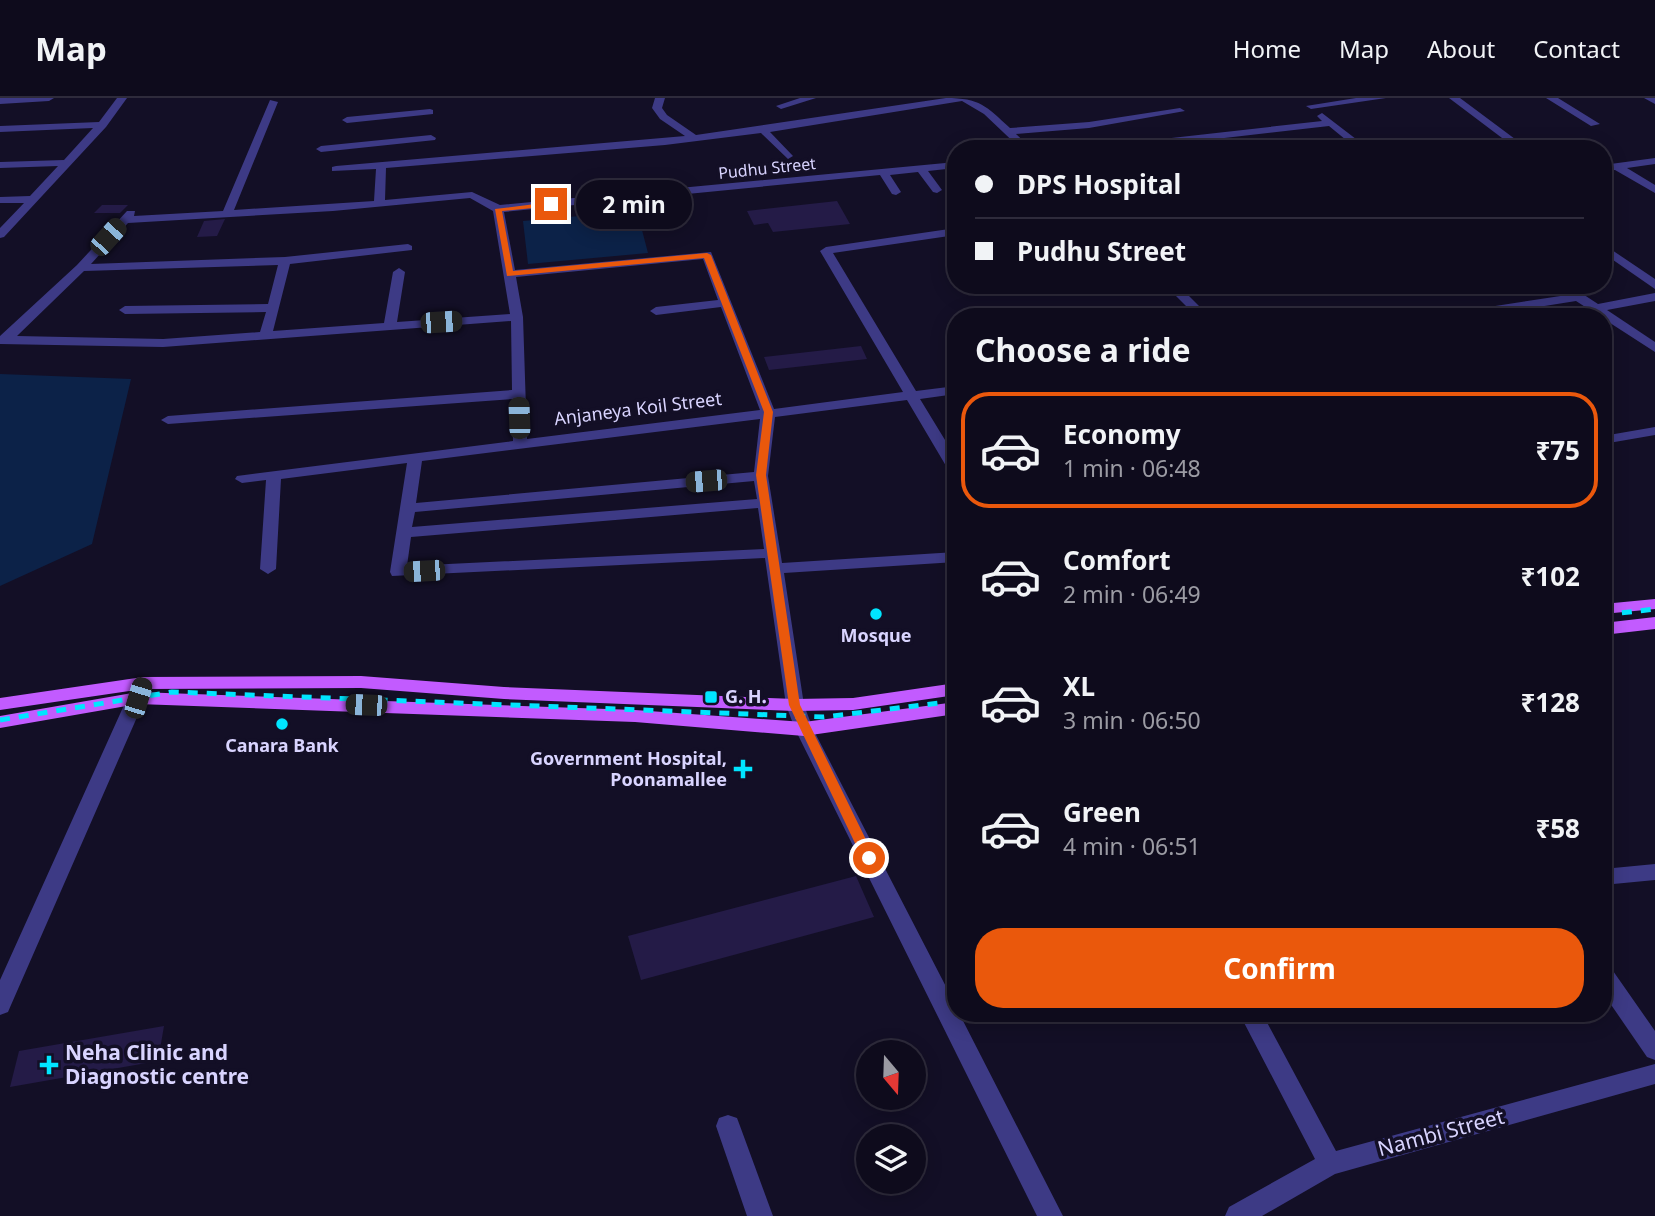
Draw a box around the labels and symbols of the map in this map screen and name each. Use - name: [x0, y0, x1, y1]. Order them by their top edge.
- street label: Pudhu Street: [717, 152, 817, 184]
- callout: 2 min: [576, 180, 691, 228]
- route end: [535, 188, 567, 220]
- car: [87, 214, 130, 260]
- car: [420, 310, 463, 334]
- street label: Anjaneya Koil Street: [553, 386, 723, 430]
- car: [508, 397, 531, 439]
- car: [685, 469, 728, 493]
- car: [403, 559, 446, 583]
- marker: Mosque: [868, 606, 884, 622]
- place label: Mosque: [840, 623, 912, 647]
- car: [122, 675, 155, 721]
- place label: G. H.: [725, 684, 767, 708]
- marker: G. H.: [703, 689, 719, 705]
- car: [345, 694, 388, 716]
- marker: Canara Bank: [274, 716, 290, 732]
- place label: Canara Bank: [225, 733, 340, 757]
- place label: Government Hospital, Poonamallee: [530, 746, 727, 791]
- marker: Government Hospital, Poonamallee: [733, 759, 753, 779]
- route start: [853, 842, 885, 874]
- place label: Neha Clinic and Diagnostic centre: [65, 1038, 249, 1090]
- north arrow: [856, 1040, 926, 1110]
- marker: Neha Clinic and Diagnostic centre: [39, 1055, 59, 1075]
- street label: Nambi Street: [1374, 1102, 1507, 1162]

